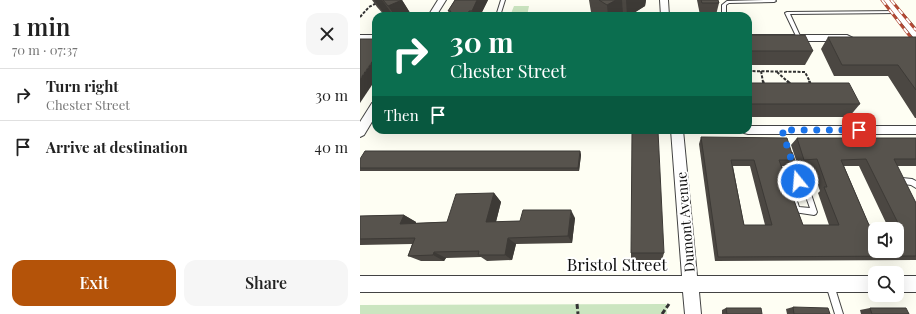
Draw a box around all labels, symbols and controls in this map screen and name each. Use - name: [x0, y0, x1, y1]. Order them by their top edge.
- text: 1 min: [12, 10, 70, 42]
- button: close: [306, 13, 348, 55]
- text: 30 m: [450, 23, 514, 60]
- icon: right: [384, 28, 436, 80]
- text: 70 m · 07:37: [12, 41, 77, 58]
- text: Chester Street: [450, 59, 566, 83]
- text: Turn right: [46, 76, 119, 96]
- icon: right: [12, 84, 34, 106]
- text: 30 m: [315, 85, 348, 105]
- text: Chester Street: [46, 96, 130, 113]
- icon: arrive: [427, 104, 449, 126]
- text: Then: [384, 105, 419, 125]
- pin: [842, 113, 876, 147]
- icon: arrive: [848, 119, 870, 141]
- icon: arrive: [12, 136, 34, 158]
- text: Arrive at destination: [46, 137, 188, 157]
- text: 40 m: [315, 137, 348, 157]
- position arrow: [777, 160, 819, 202]
- street label: Dumont Avenue: [671, 171, 699, 273]
- map controls: [868, 222, 904, 302]
- button: sound: [868, 222, 904, 258]
- street label: Bristol Street: [567, 253, 668, 275]
- button: Exit: [12, 260, 176, 306]
- button: Share: [184, 260, 348, 306]
- button: search: [868, 266, 904, 302]

